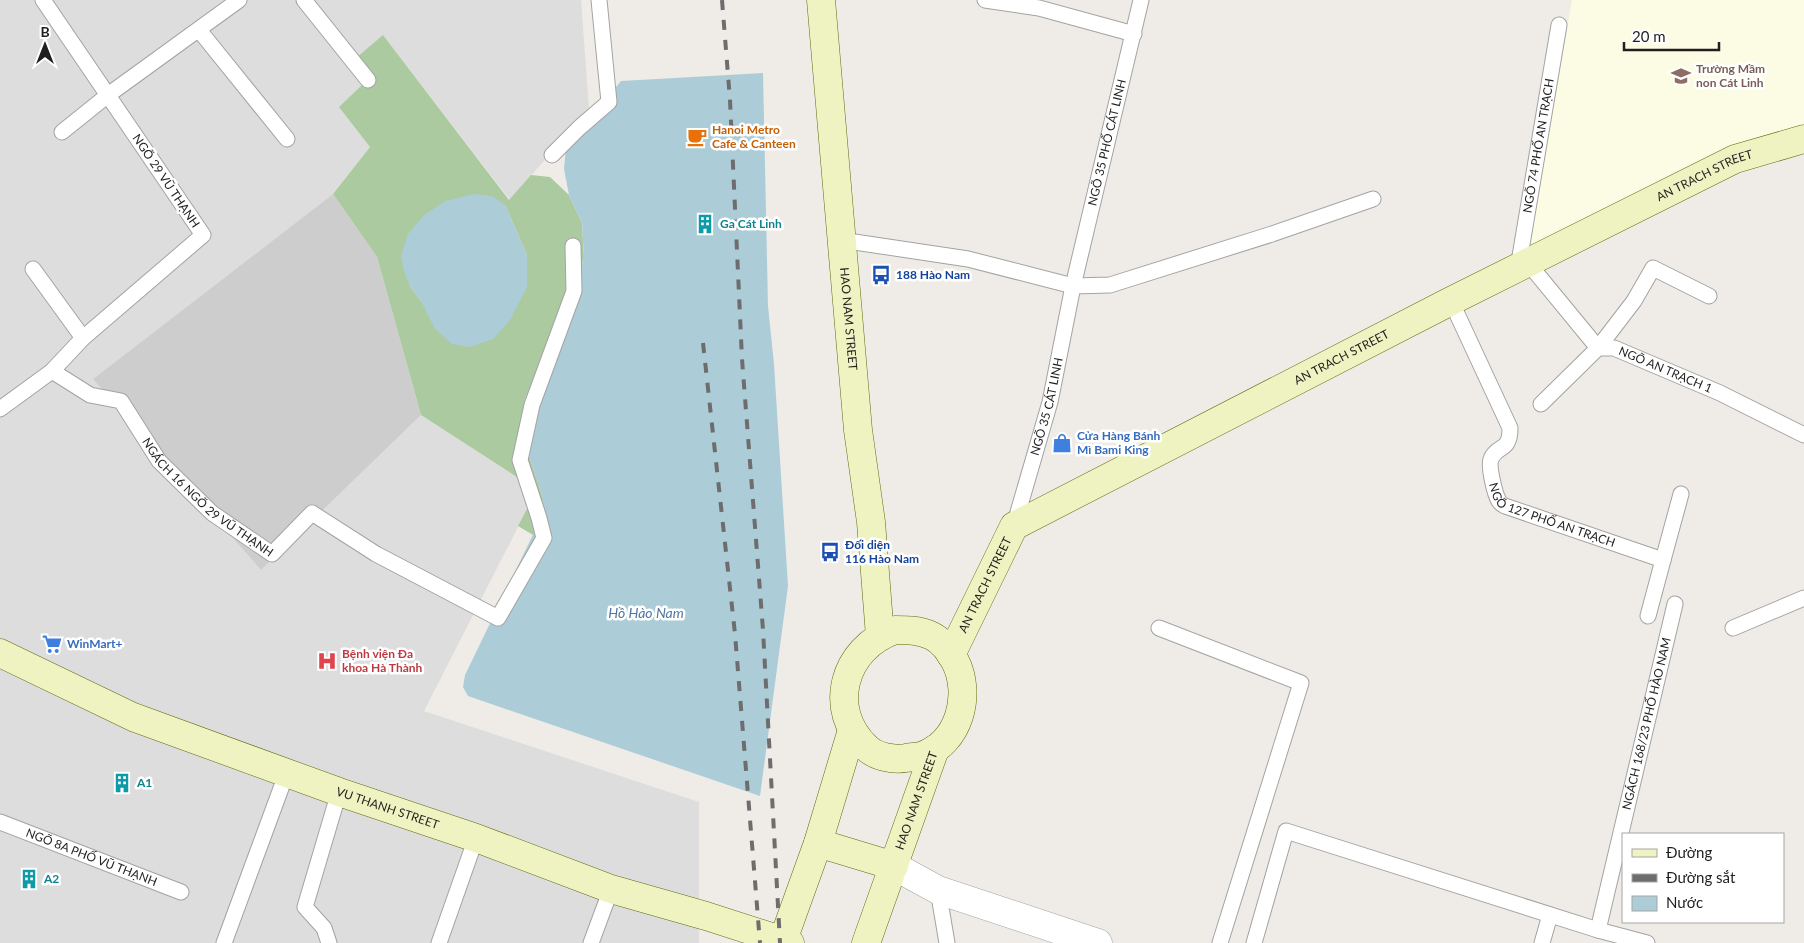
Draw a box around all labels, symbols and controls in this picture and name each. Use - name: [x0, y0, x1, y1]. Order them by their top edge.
- north arrow: [20, 20, 70, 70]
- scale bar: [1624, 20, 1719, 52]
- text: B: [40, 23, 50, 40]
- text: 20 m: [1632, 27, 1666, 45]
- place label: Trường Mầm non Cát Linh: [1696, 61, 1765, 90]
- school or university icon: Trường Mầm non Cát Linh: [1670, 65, 1692, 87]
- street label: NGÕ 35 PHỐ CÁT LINH: [1084, 77, 1129, 207]
- street label: NGÕ 74 PHỐ AN TRẠCH: [1519, 77, 1557, 214]
- place label: Hanoi Metro Cafe & Canteen: [712, 122, 796, 151]
- cafe icon: Hanoi Metro Cafe & Canteen: [686, 126, 708, 148]
- street label: NGÕ 29 VŨ THẠNH: [130, 131, 203, 230]
- street label: AN TRACH STREET: [1654, 146, 1754, 204]
- building icon: Ga Cát Linh: [694, 213, 716, 235]
- place label: Ga Cát Linh: [720, 216, 782, 231]
- bus stop icon: 188 Hào Nam: [870, 264, 892, 286]
- street label: HAO NAM STREET: [837, 267, 861, 371]
- place label: 188 Hào Nam: [896, 267, 970, 282]
- street label: AN TRACH STREET: [1291, 326, 1391, 388]
- street label: NGÕ AN TRẠCH 1: [1617, 343, 1715, 396]
- street label: NGÕ 35 CÁT LINH: [1027, 356, 1066, 457]
- place label: Cửa Hàng Bánh Mì Bami King: [1077, 428, 1161, 457]
- shop icon: Cửa Hàng Bánh Mì Bami King: [1051, 432, 1073, 454]
- street label: NGÁCH 16 NGÕ 29 VŨ THẠNH: [139, 435, 276, 560]
- street label: NGÕ 127 PHỐ AN TRẠCH: [1486, 481, 1617, 550]
- street label: AN TRACH STREET: [955, 534, 1015, 635]
- place label: Đối diện 116 Hào Nam: [845, 537, 919, 566]
- bus stop icon: Đối diện 116 Hào Nam: [819, 541, 841, 563]
- water label: Hồ Hào Nam: [608, 604, 684, 621]
- supermarket icon: WinMart+: [41, 633, 63, 655]
- place label: WinMart+: [67, 636, 122, 651]
- street label: NGÁCH 168/23 PHỐ HÀO NAM: [1619, 636, 1674, 811]
- place label: Bệnh viện Đa khoa Hà Thành: [342, 646, 423, 675]
- hospital icon: Bệnh viện Đa khoa Hà Thành: [316, 650, 338, 672]
- street label: HAO NAM STREET: [892, 749, 941, 852]
- building icon: A1: [111, 772, 133, 794]
- place label: A1: [136, 775, 152, 790]
- street label: VU THANH STREET: [334, 784, 441, 832]
- street label: NGÕ 8A PHỐ VŨ THẠNH: [24, 825, 159, 889]
- legend: [1622, 833, 1784, 923]
- text: Đường: [1666, 843, 1712, 861]
- building icon: A2: [18, 868, 40, 890]
- text: Đường sắt: [1666, 868, 1736, 886]
- place label: A2: [43, 871, 59, 886]
- text: Nước: [1666, 893, 1703, 911]

